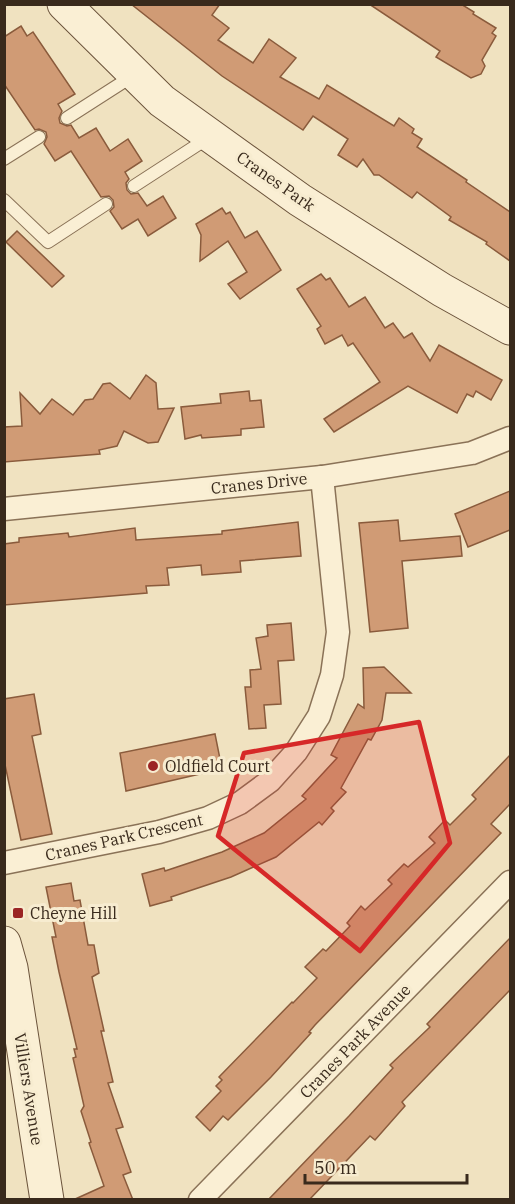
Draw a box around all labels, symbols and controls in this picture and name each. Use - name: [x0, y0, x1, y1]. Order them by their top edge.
- street label: Cranes Park: [233, 147, 320, 216]
- street label: Cranes Drive: [210, 468, 308, 498]
- place label: Oldfield Court: [165, 756, 270, 776]
- marker: Oldfield Court: [146, 759, 160, 773]
- street label: Cranes Park Crescent: [43, 809, 205, 865]
- place label: Cheyne Hill: [30, 903, 117, 923]
- marker: Cheyne Hill: [11, 906, 25, 920]
- street label: Cranes Park Avenue: [295, 980, 415, 1102]
- street label: Villiers Avenue: [10, 1031, 48, 1147]
- scale bar: [305, 1147, 467, 1185]
- text: 50 m: [314, 1156, 357, 1179]

